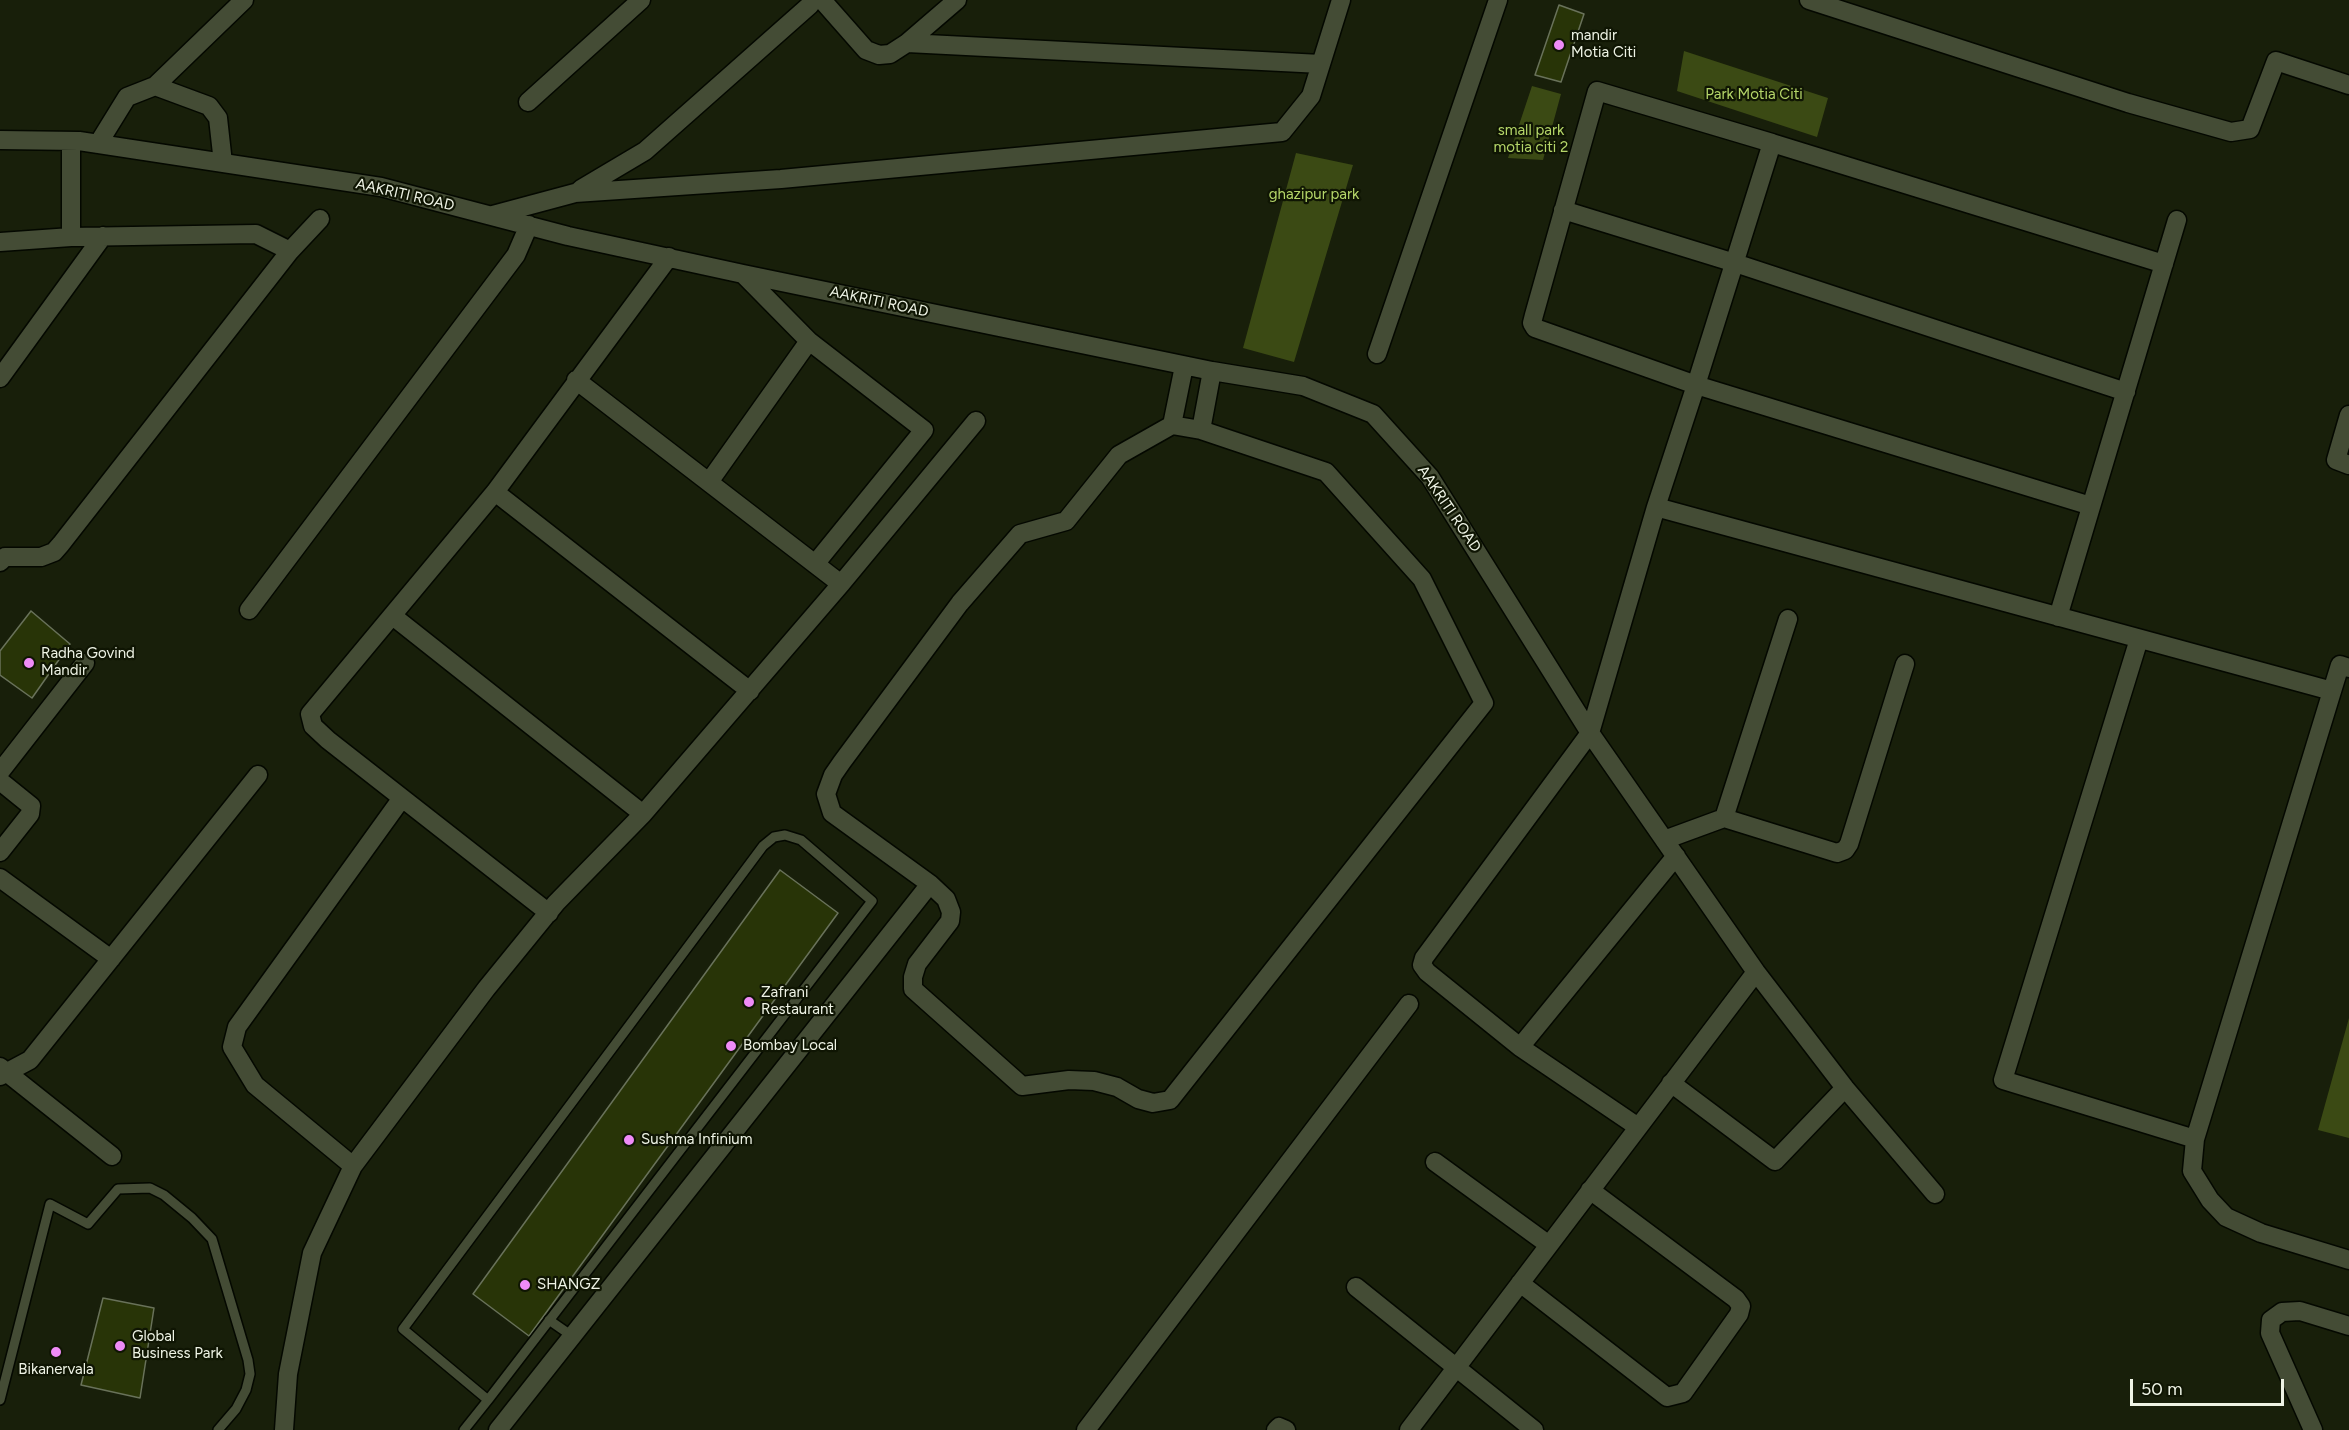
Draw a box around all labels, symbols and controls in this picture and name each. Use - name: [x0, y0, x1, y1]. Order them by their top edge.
- place label: mandir Motia Citi: [1571, 27, 1636, 62]
- marker: mandir Motia Citi: [1552, 38, 1566, 52]
- park label: Park Motia Citi: [1705, 86, 1803, 104]
- park label: small park motia citi 2: [1494, 122, 1568, 157]
- street label: AAKRITI ROAD: [354, 175, 456, 215]
- park label: ghazipur park: [1269, 186, 1359, 204]
- street label: AAKRITI ROAD: [828, 283, 930, 321]
- street label: AAKRITI ROAD: [1413, 462, 1485, 556]
- place label: Radha Govind Mandir: [41, 645, 135, 680]
- marker: Radha Govind Mandir: [22, 656, 36, 670]
- place label: Zafrani Restaurant: [761, 984, 834, 1019]
- marker: Zafrani Restaurant: [742, 995, 756, 1009]
- place label: Bombay Local: [743, 1037, 837, 1055]
- marker: Bombay Local: [724, 1039, 738, 1053]
- place label: Sushma Infinium: [641, 1131, 752, 1149]
- marker: Sushma Infinium: [622, 1133, 636, 1147]
- place label: SHANGZ: [537, 1276, 600, 1294]
- marker: SHANGZ: [518, 1278, 532, 1292]
- place label: Global Business Park: [132, 1328, 223, 1363]
- marker: Global Business Park: [113, 1339, 127, 1353]
- marker: Bikanervala: [49, 1345, 63, 1359]
- place label: Bikanervala: [18, 1361, 94, 1379]
- scale bar: [2133, 1367, 2288, 1405]
- text: 50 m: [2141, 1378, 2183, 1400]

